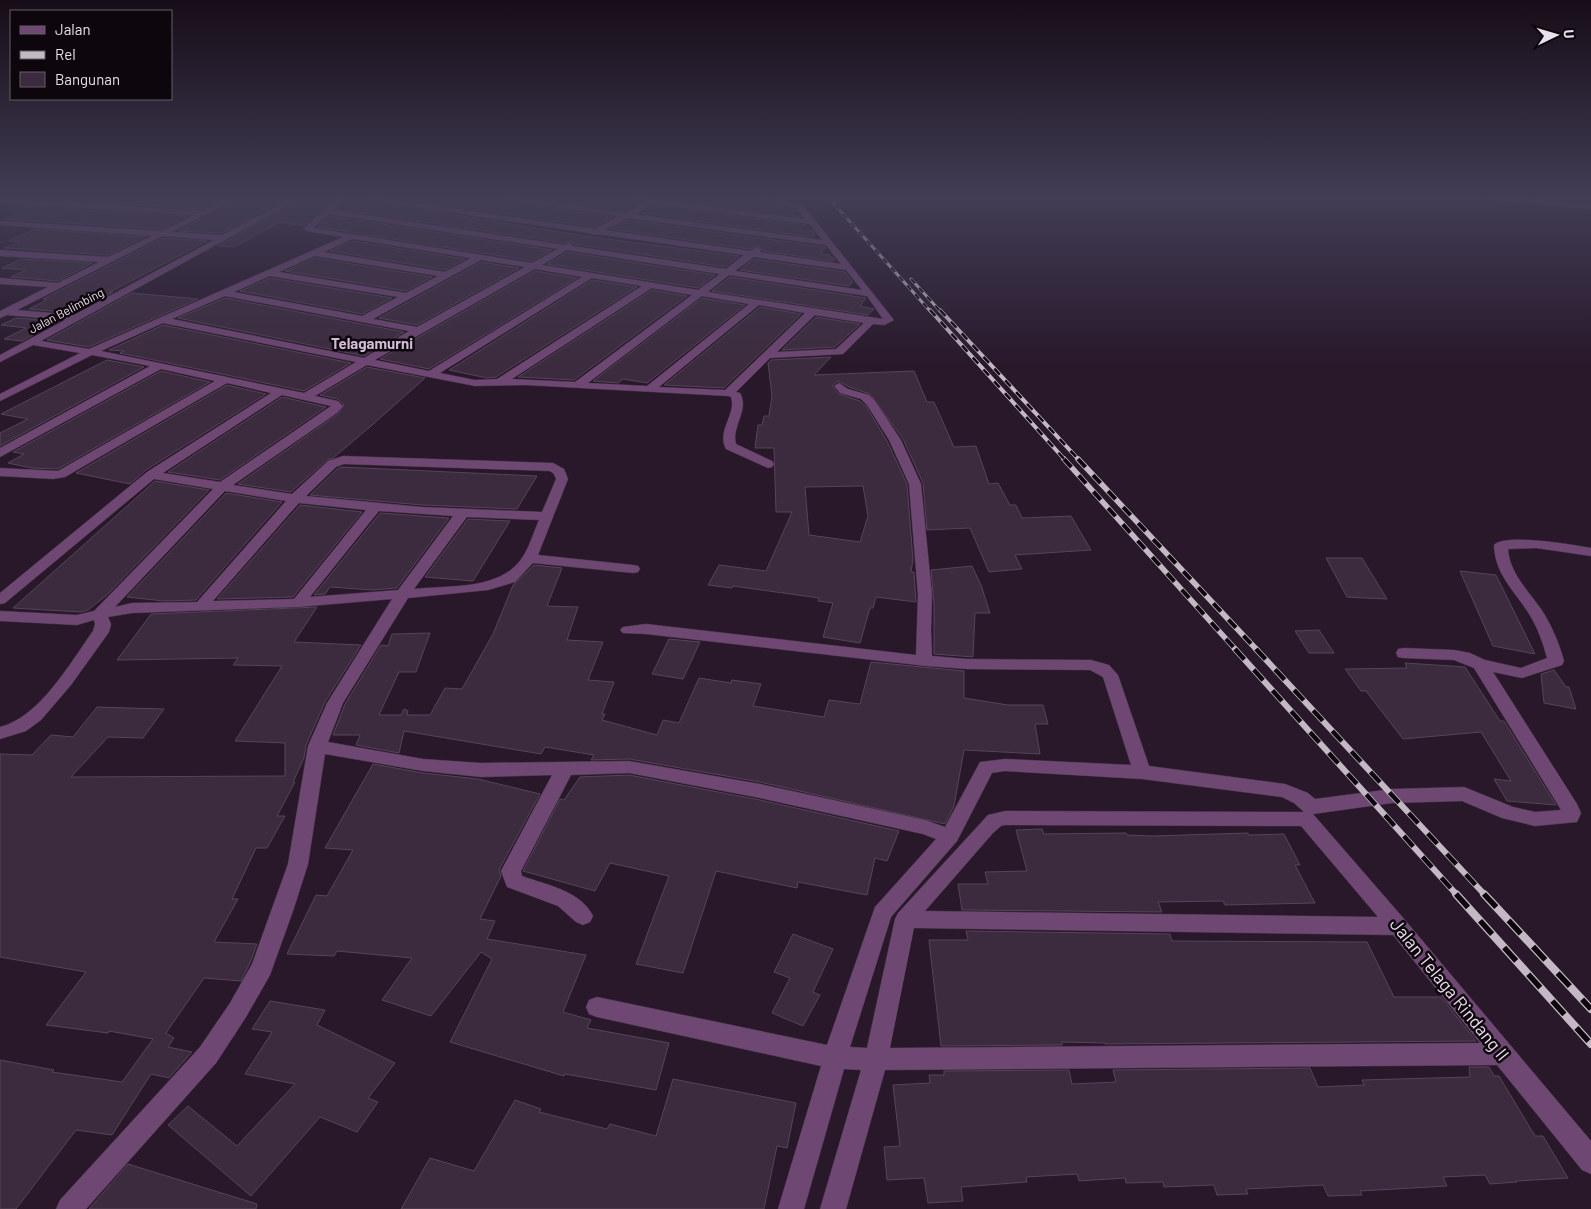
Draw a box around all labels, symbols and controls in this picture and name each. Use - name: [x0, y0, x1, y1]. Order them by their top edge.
- legend: [10, 10, 172, 100]
- north arrow: [1531, 10, 1581, 60]
- text: Jalan: [55, 20, 91, 38]
- text: U: [1561, 29, 1578, 39]
- text: Rel: [55, 45, 76, 63]
- text: Bangunan: [55, 70, 120, 88]
- street label: Jalan Belimbing: [26, 284, 106, 336]
- district label: Telagamurni: [331, 334, 413, 352]
- street label: Jalan Telaga Rindang II: [1386, 913, 1514, 1065]

